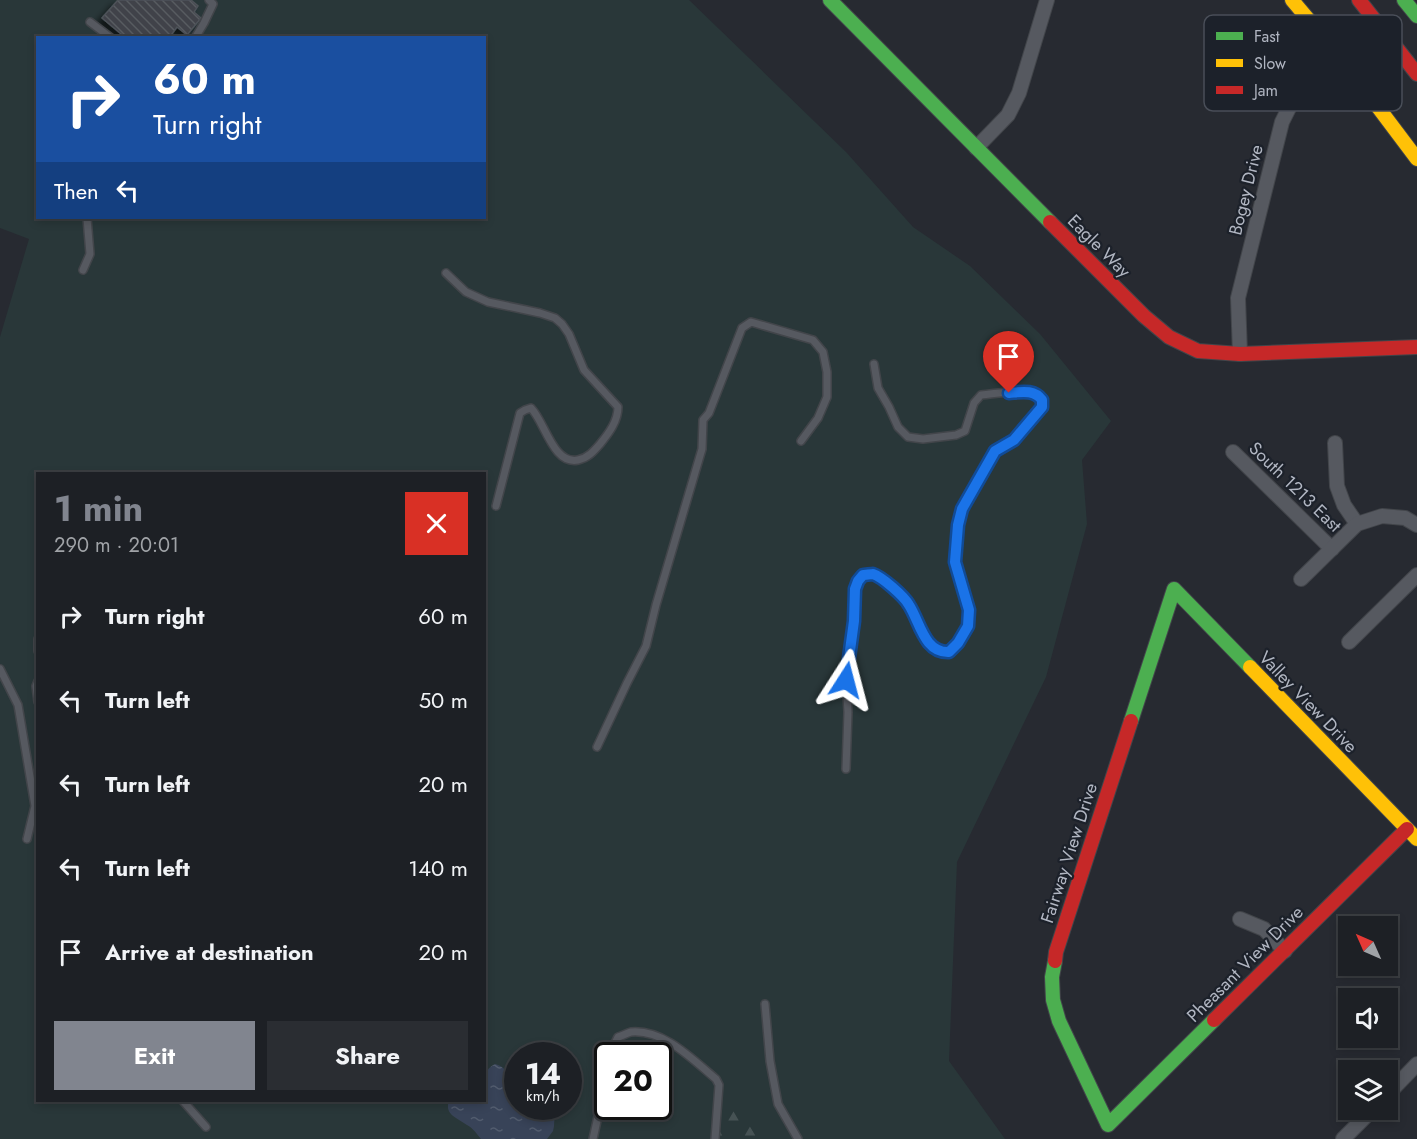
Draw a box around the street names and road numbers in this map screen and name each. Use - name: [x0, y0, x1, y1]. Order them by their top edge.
- street label: Bogey Drive: [1222, 142, 1270, 238]
- street label: Eagle Way: [1061, 208, 1137, 284]
- street label: South 1213 East: [1243, 436, 1348, 539]
- street label: Valley View Drive: [1253, 645, 1363, 759]
- street label: Fairway View Drive: [1034, 780, 1104, 926]
- street label: Pheasant View Drive: [1181, 900, 1309, 1028]

